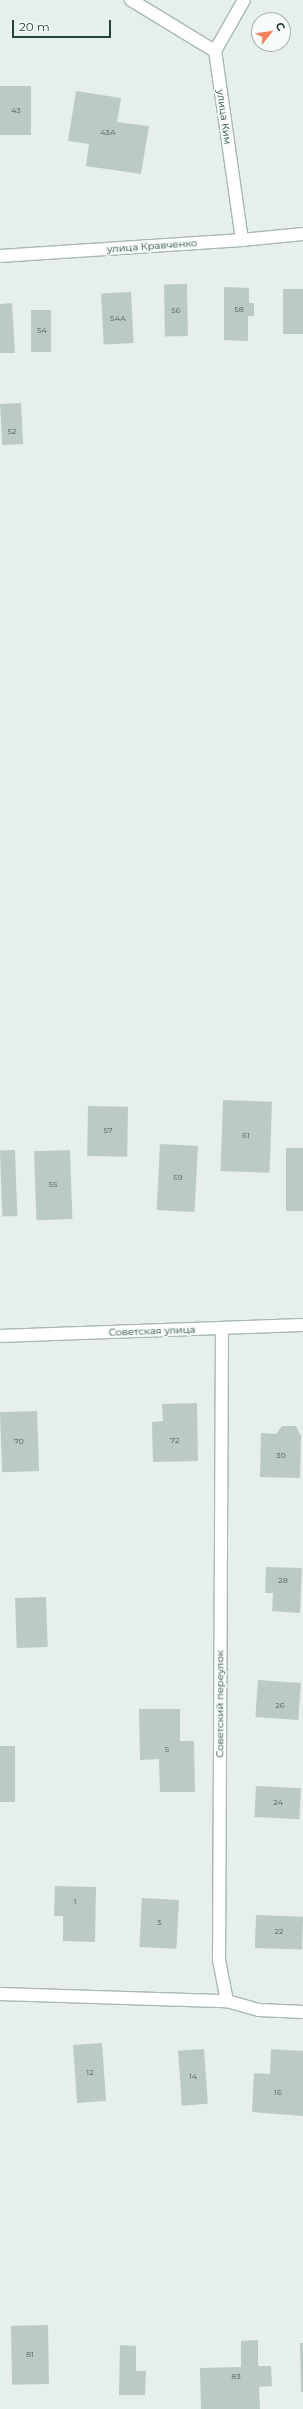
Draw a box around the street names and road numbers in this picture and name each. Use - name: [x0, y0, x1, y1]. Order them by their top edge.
- street label: улица Ким: [214, 89, 234, 145]
- street label: улица Кравченко: [106, 237, 198, 255]
- street label: Советская улица: [108, 1323, 196, 1339]
- street label: Советский переулок: [214, 1650, 226, 1758]

